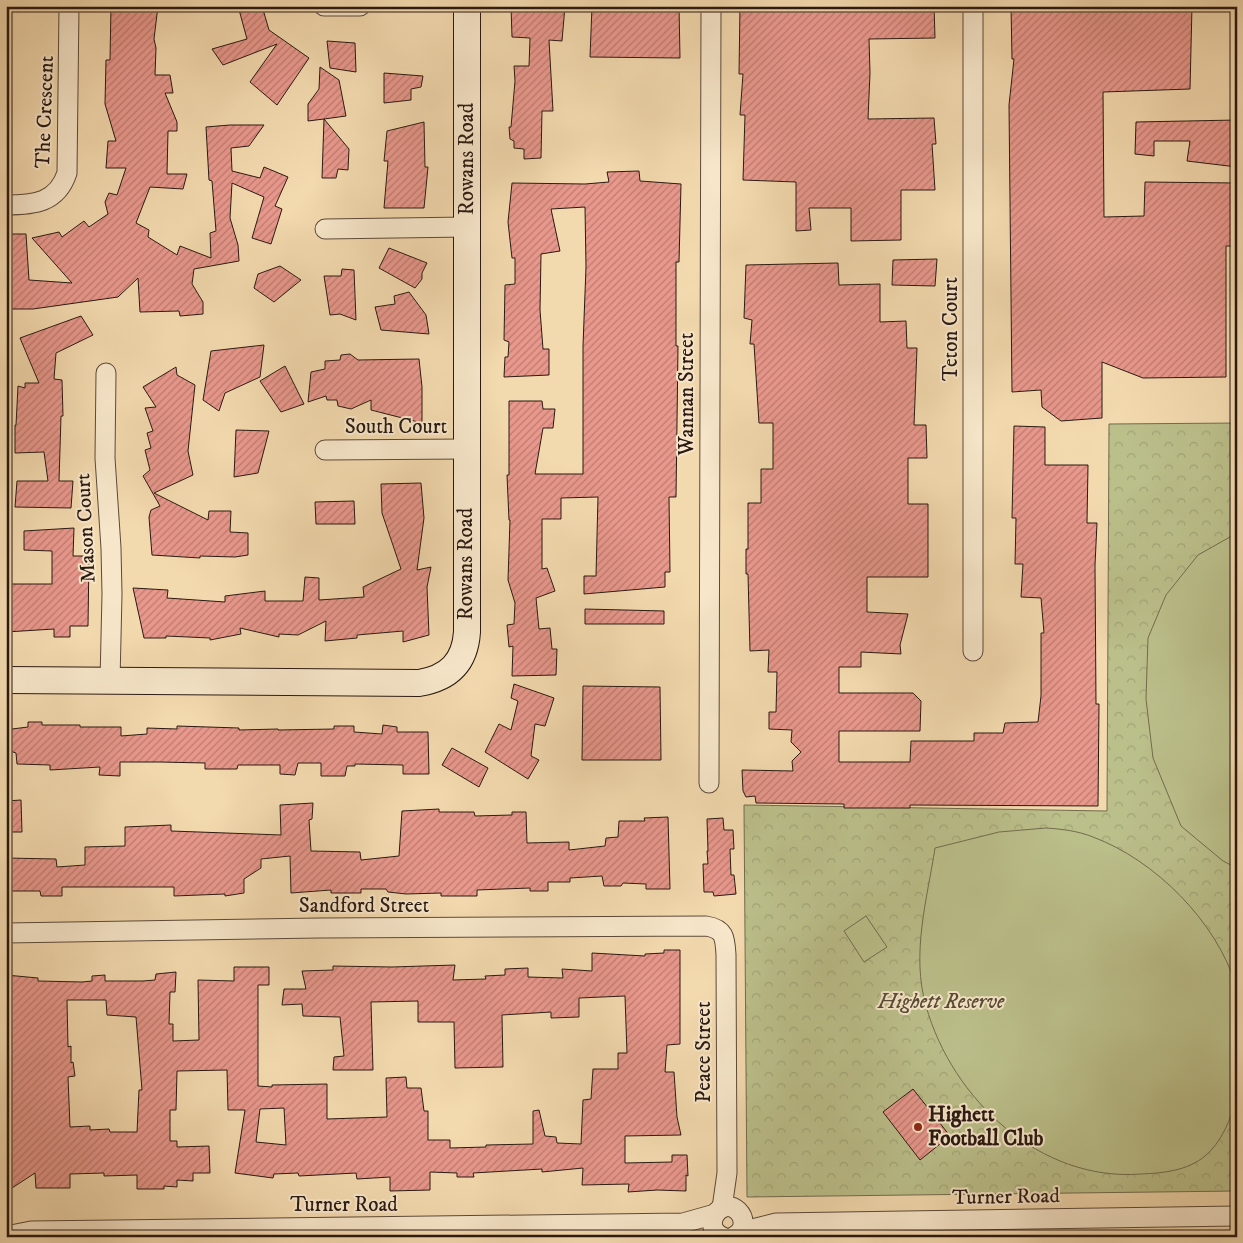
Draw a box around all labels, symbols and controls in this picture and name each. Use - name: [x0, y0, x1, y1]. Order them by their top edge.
- street label: The Crescent: [30, 55, 60, 169]
- street label: Rowans Road: [454, 102, 480, 215]
- street label: Teton Court: [938, 277, 964, 381]
- street label: Wannan Street: [674, 332, 700, 456]
- street label: South Court: [345, 414, 448, 440]
- street label: Mason Court: [70, 472, 102, 583]
- street label: Rowans Road: [453, 507, 479, 620]
- street label: Sandford Street: [299, 893, 429, 919]
- park label: Highett Reserve: [877, 989, 1005, 1015]
- street label: Peace Street: [691, 1001, 717, 1103]
- place label: Highett Football Club: [928, 1102, 1044, 1152]
- marker: Highett Football Club: [912, 1121, 924, 1133]
- street label: Turner Road: [952, 1183, 1061, 1211]
- street label: Turner Road: [290, 1192, 398, 1218]

